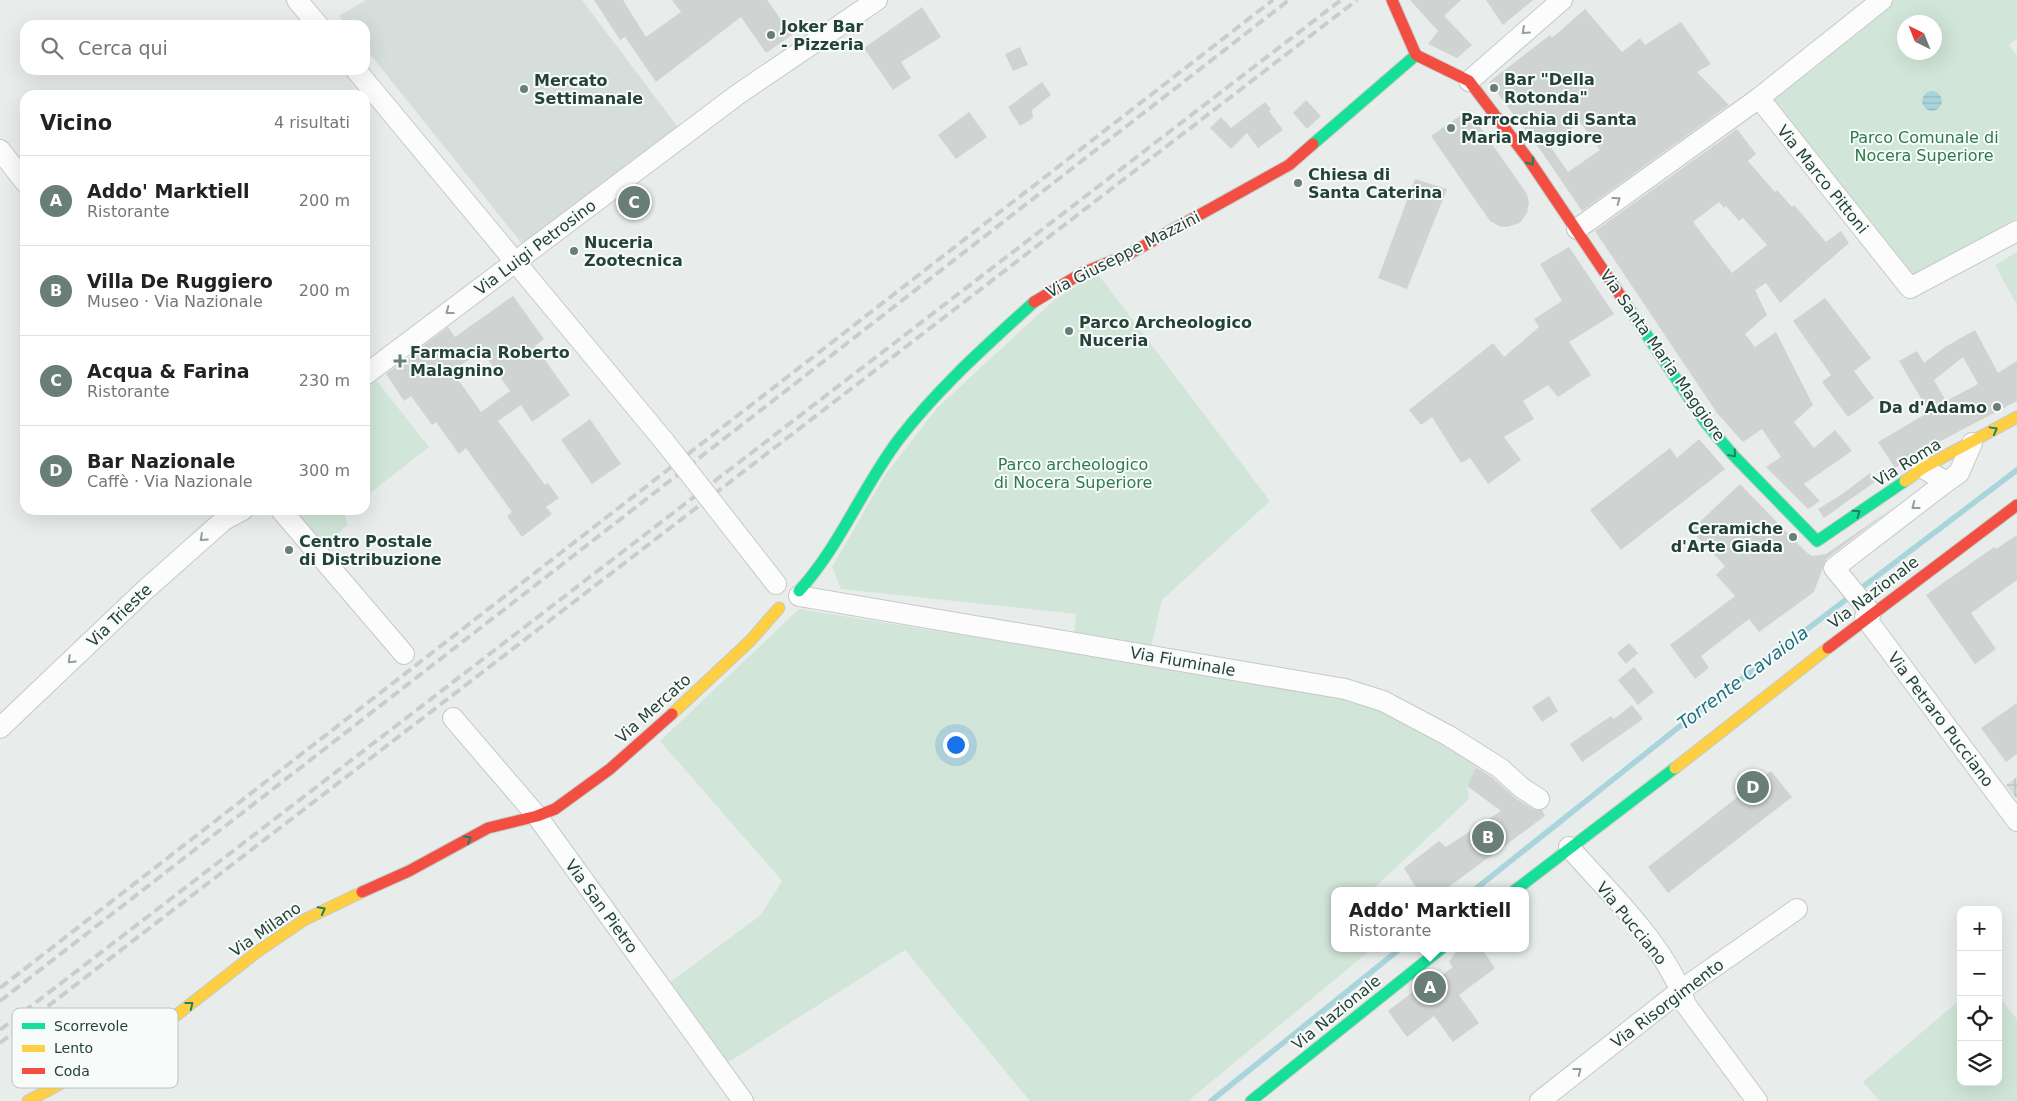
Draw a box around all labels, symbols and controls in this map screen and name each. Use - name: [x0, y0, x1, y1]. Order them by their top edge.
- north arrow: [1897, 15, 1942, 60]
- place label: Joker Bar - Pizzeria: [780, 17, 864, 54]
- search box: [20, 20, 370, 75]
- one-way arrow: [1521, 25, 1530, 34]
- marker: Joker Bar - Pizzeria: [765, 29, 777, 41]
- icon: search: [38, 34, 66, 62]
- text: Cerca qui: [78, 37, 168, 59]
- place label: Bar "Della Rotonda": [1504, 70, 1595, 107]
- place label: Mercato Settimanale: [534, 71, 643, 108]
- marker: Bar "Della Rotonda": [1488, 82, 1500, 94]
- marker: Mercato Settimanale: [518, 83, 530, 95]
- place label: Parrocchia di Santa Maria Maggiore: [1461, 110, 1637, 147]
- text: Vicino: [40, 111, 112, 135]
- text: 4 risultati: [274, 113, 350, 132]
- street label: Via Marco Pittoni: [1773, 121, 1872, 237]
- marker: Parrocchia di Santa Maria Maggiore: [1445, 122, 1457, 134]
- park label: Parco Comunale di Nocera Superiore: [1849, 128, 1999, 165]
- one-way arrow: [1525, 156, 1534, 166]
- place label: Chiesa di Santa Caterina: [1308, 165, 1442, 202]
- marker: Chiesa di Santa Caterina: [1292, 177, 1304, 189]
- text: Addo' Marktiell: [87, 180, 250, 202]
- pin: C: [618, 183, 650, 221]
- text: A: [50, 191, 62, 210]
- text: 200 m: [299, 191, 350, 210]
- street label: Via Luigi Petrosino: [471, 196, 600, 299]
- one-way arrow: [1611, 197, 1620, 206]
- text: Ristorante: [87, 202, 170, 221]
- street label: Via Giuseppe Mazzini: [1043, 207, 1203, 301]
- place label: Nuceria Zootecnica: [584, 233, 683, 270]
- marker: Nuceria Zootecnica: [568, 245, 580, 257]
- street label: Via Santa Maria Maggiore: [1596, 266, 1729, 445]
- text: Villa De Ruggiero: [87, 270, 273, 292]
- text: B: [50, 281, 62, 300]
- text: 200 m: [299, 281, 350, 300]
- text: Museo · Via Nazionale: [87, 292, 263, 311]
- one-way arrow: [446, 306, 455, 314]
- place label: Parco Archeologico Nuceria: [1079, 313, 1252, 350]
- marker: Parco Archeologico Nuceria: [1063, 325, 1075, 337]
- place label: Farmacia Roberto Malagnino: [410, 343, 570, 380]
- marker: Farmacia Roberto Malagnino: [394, 355, 406, 367]
- text: Acqua & Farina: [87, 360, 250, 382]
- text: C: [50, 371, 62, 390]
- text: 230 m: [299, 371, 350, 390]
- text: Ristorante: [87, 382, 170, 401]
- place label: Da d'Adamo: [1879, 398, 1987, 417]
- marker: Da d'Adamo: [1991, 401, 2003, 413]
- one-way arrow: [1989, 426, 1998, 436]
- street label: Via Roma: [1870, 434, 1944, 490]
- one-way arrow: [1727, 448, 1736, 457]
- text: Bar Nazionale: [87, 450, 235, 472]
- park label: Parco archeologico di Nocera Superiore: [994, 455, 1152, 492]
- text: D: [49, 461, 63, 480]
- text: 300 m: [299, 461, 350, 480]
- text: Caffè · Via Nazionale: [87, 472, 253, 491]
- one-way arrow: [1912, 501, 1921, 509]
- one-way arrow: [1851, 510, 1861, 519]
- place label: Ceramiche d'Arte Giada: [1671, 519, 1783, 556]
- marker: Ceramiche d'Arte Giada: [1787, 531, 1799, 543]
- one-way arrow: [200, 532, 209, 541]
- place label: Centro Postale di Distribuzione: [299, 532, 442, 569]
- marker: Centro Postale di Distribuzione: [283, 544, 295, 556]
- street label: Via Nazionale: [1824, 552, 1922, 633]
- street label: Via Trieste: [83, 580, 156, 651]
- water label: Torrente Cavaiola: [1673, 622, 1812, 734]
- street label: Via Fiuminale: [1129, 643, 1237, 680]
- street label: Via Petraro Pucciano: [1884, 648, 1998, 790]
- one-way arrow: [68, 655, 77, 664]
- street label: Via Mercato: [612, 670, 695, 747]
- your location: [943, 732, 969, 758]
- pin: D: [1737, 768, 1769, 806]
- pin: B: [1472, 818, 1504, 856]
- one-way arrow: [462, 835, 471, 845]
- street label: Via San Pietro: [561, 856, 642, 957]
- street label: Via Pucciano: [1592, 878, 1671, 969]
- popup: [1331, 887, 1529, 952]
- street label: Via Milano: [226, 898, 304, 961]
- text: Addo' Marktiell: [1349, 899, 1511, 921]
- map controls: [1957, 906, 2002, 1086]
- button: +: [1957, 906, 2002, 951]
- one-way arrow: [316, 907, 325, 917]
- text: Ristorante: [1349, 921, 1431, 940]
- button: −: [1957, 951, 2002, 996]
- street label: Via Risorgimento: [1607, 955, 1727, 1052]
- pin: A: [1414, 968, 1446, 1006]
- street label: Via Nazionale: [1288, 971, 1384, 1054]
- button: locate: [1957, 996, 2002, 1041]
- one-way arrow: [184, 1002, 193, 1010]
- legend: [12, 1008, 178, 1088]
- text: Scorrevole: [54, 1018, 128, 1034]
- text: Lento: [54, 1040, 93, 1056]
- button: layers: [1957, 1041, 2002, 1086]
- text: Coda: [54, 1063, 90, 1079]
- one-way arrow: [1572, 1068, 1581, 1076]

